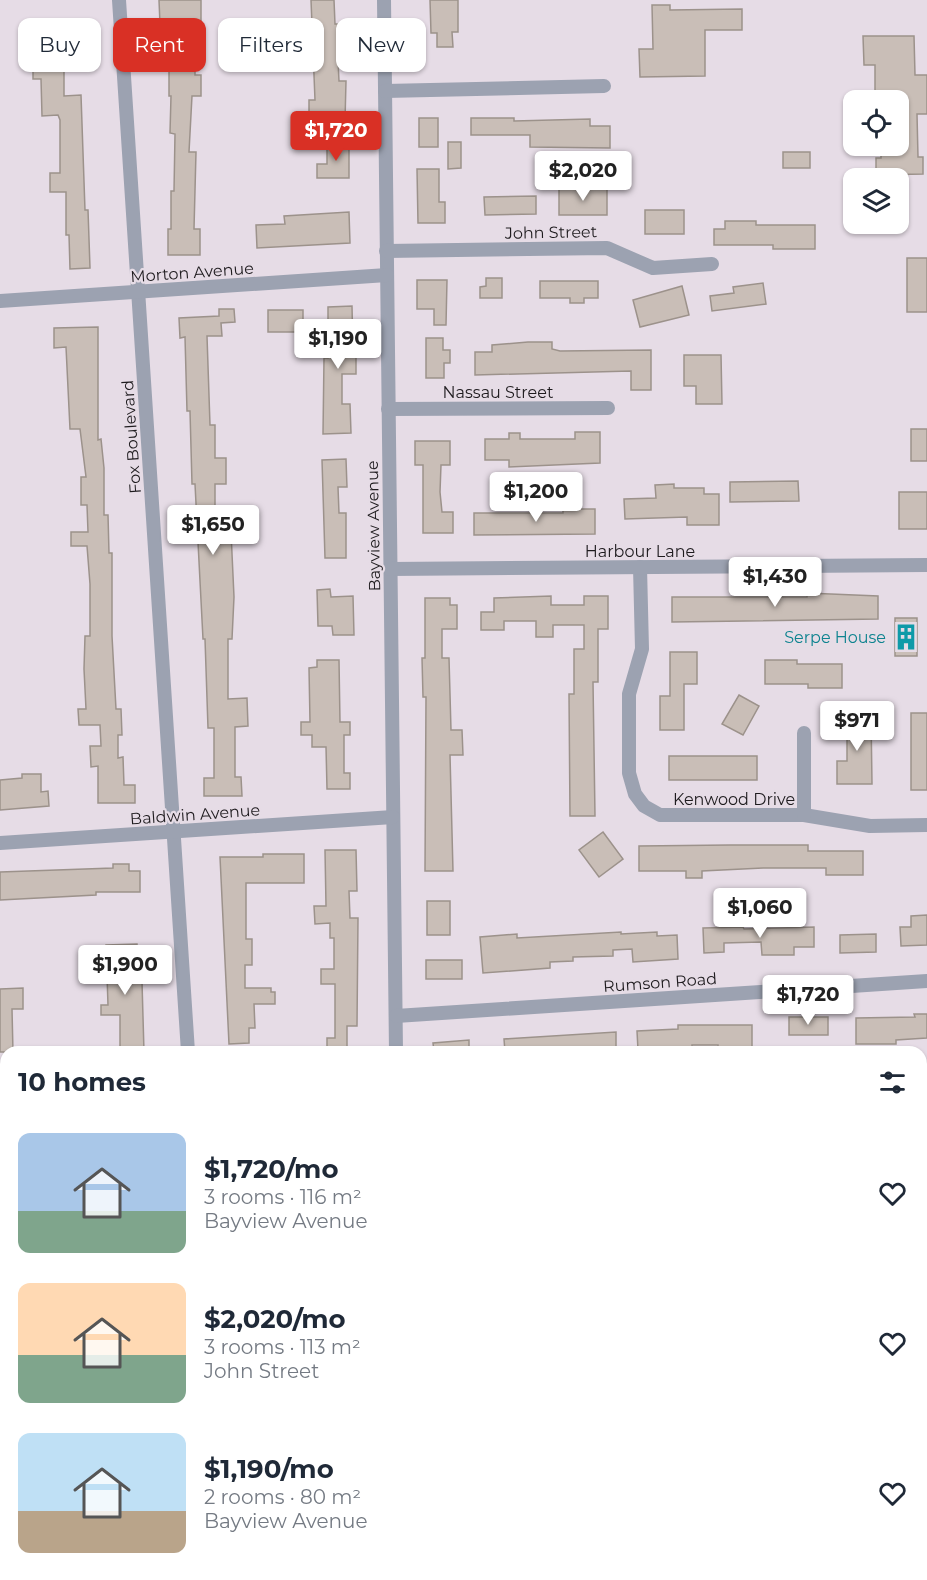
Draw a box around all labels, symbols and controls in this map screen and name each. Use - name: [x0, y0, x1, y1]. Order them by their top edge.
- chip: Buy: [18, 18, 101, 72]
- chip: Rent: [113, 18, 206, 72]
- chip: Filters: [218, 18, 324, 72]
- chip: New: [336, 18, 426, 72]
- map controls: [843, 90, 909, 234]
- button: locate: [843, 90, 909, 156]
- pin: $1,720: [287, 111, 385, 162]
- text: $1,720: [304, 118, 368, 142]
- pin: $2,020: [534, 151, 632, 202]
- text: $2,020: [549, 158, 617, 182]
- button: layers: [843, 168, 909, 234]
- street label: John Street: [504, 222, 598, 243]
- street label: Morton Avenue: [130, 259, 254, 286]
- pin: $1,190: [289, 319, 387, 370]
- text: $1,190: [308, 326, 368, 350]
- street label: Fox Boulevard: [118, 380, 145, 494]
- street label: Nassau Street: [443, 383, 554, 402]
- street label: Bayview Avenue: [363, 460, 384, 592]
- pin: $1,200: [487, 472, 585, 523]
- text: $1,200: [504, 479, 568, 503]
- pin: $1,650: [164, 505, 262, 556]
- text: $1,650: [181, 512, 245, 536]
- street label: Harbour Lane: [585, 542, 695, 561]
- pin: $1,430: [726, 557, 824, 608]
- text: $1,430: [743, 564, 807, 588]
- building icon: Serpe House: [891, 622, 921, 652]
- place label: Serpe House: [784, 628, 886, 647]
- pin: $971: [821, 701, 893, 752]
- text: $971: [834, 708, 880, 732]
- street label: Kenwood Drive: [673, 790, 795, 809]
- street label: Baldwin Avenue: [129, 800, 261, 829]
- pin: $1,060: [711, 888, 809, 939]
- text: $1,060: [727, 895, 793, 919]
- pin: $1,900: [76, 945, 174, 996]
- text: $1,900: [92, 952, 158, 976]
- street label: Rumson Road: [603, 969, 718, 996]
- pin: $1,720: [759, 975, 857, 1026]
- text: $1,720: [776, 982, 840, 1006]
- text: 10 homes: [18, 1066, 146, 1098]
- icon: filters: [876, 1066, 909, 1099]
- text: $1,720/mo: [204, 1153, 338, 1185]
- icon: home: [66, 1157, 138, 1229]
- icon: heart: [876, 1177, 909, 1210]
- text: 3 rooms · 116 m²: [204, 1185, 362, 1209]
- text: Bayview Avenue: [204, 1209, 368, 1233]
- text: $2,020/mo: [204, 1303, 346, 1335]
- icon: home: [66, 1307, 138, 1379]
- icon: heart: [876, 1327, 909, 1360]
- text: 3 rooms · 113 m²: [204, 1335, 361, 1359]
- text: John Street: [204, 1359, 319, 1383]
- text: $1,190/mo: [204, 1453, 334, 1485]
- icon: home: [66, 1457, 138, 1529]
- icon: heart: [876, 1477, 909, 1510]
- text: 2 rooms · 80 m²: [204, 1485, 361, 1509]
- text: Bayview Avenue: [204, 1509, 368, 1533]

